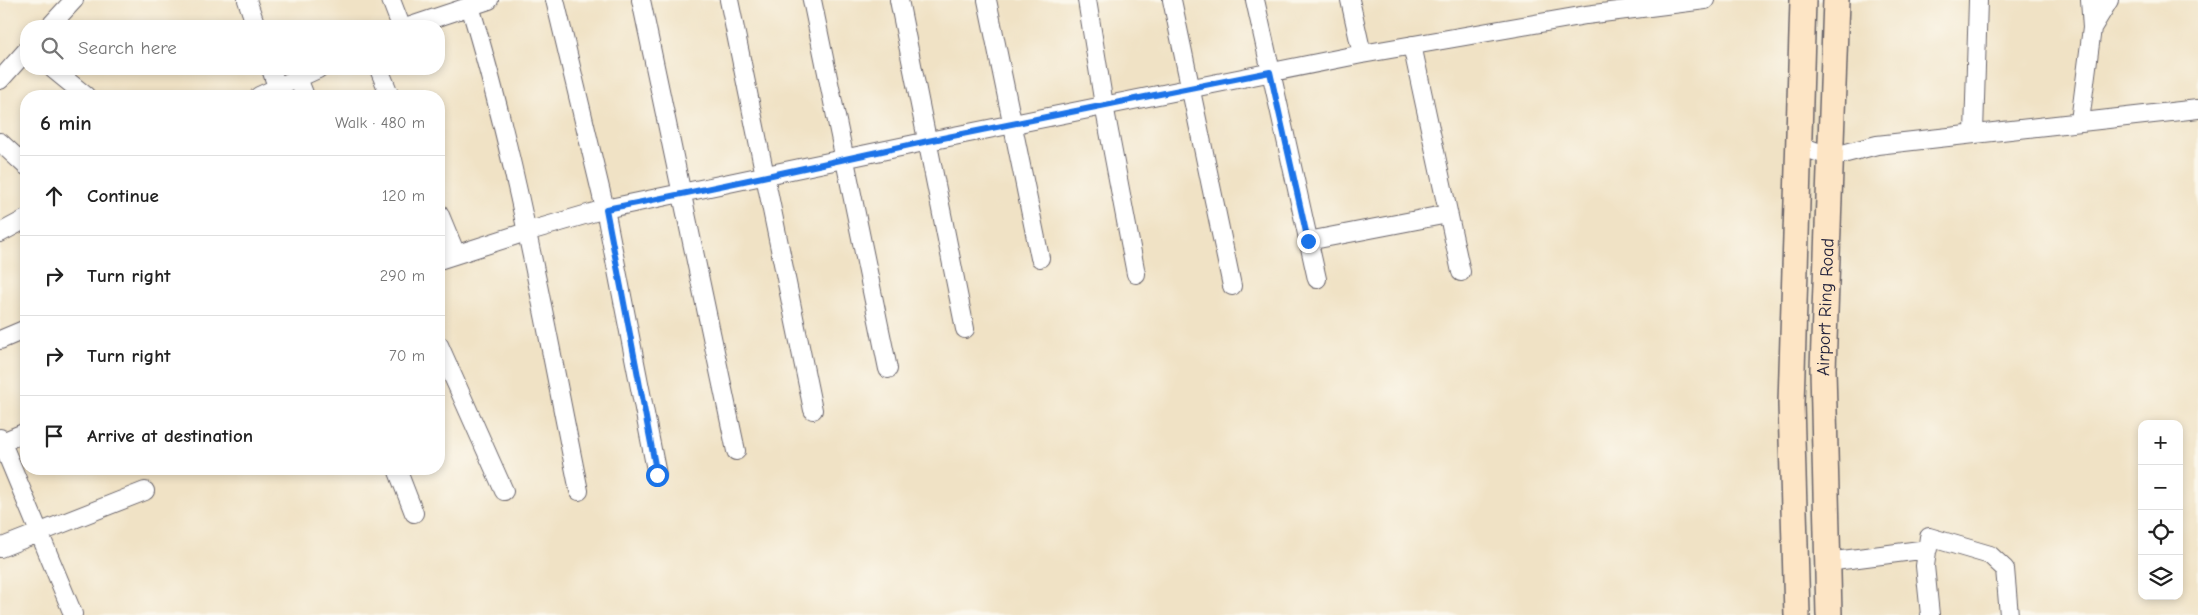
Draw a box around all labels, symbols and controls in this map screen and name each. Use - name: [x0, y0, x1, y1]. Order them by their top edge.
- search box: [20, 20, 445, 75]
- icon: search: [38, 34, 66, 62]
- text: Search here: [78, 37, 177, 59]
- text: 6 min: [40, 111, 92, 135]
- text: Walk · 480 m: [335, 114, 425, 132]
- icon: ahead: [40, 182, 68, 210]
- text: Continue: [87, 185, 159, 207]
- text: 120 m: [382, 187, 425, 205]
- route end: [1297, 230, 1320, 253]
- street label: Airport Ring Road: [1813, 238, 1839, 377]
- icon: right: [40, 262, 68, 290]
- text: Turn right: [87, 265, 171, 287]
- text: 290 m: [380, 267, 425, 285]
- icon: right: [40, 342, 68, 370]
- text: Turn right: [87, 345, 171, 367]
- text: 70 m: [389, 347, 425, 365]
- map controls: [2138, 420, 2183, 600]
- button: +: [2138, 420, 2183, 465]
- icon: arrive: [40, 422, 68, 450]
- text: Arrive at destination: [87, 425, 253, 447]
- route start: [646, 464, 669, 487]
- button: −: [2138, 465, 2183, 510]
- button: locate: [2138, 510, 2183, 555]
- button: layers: [2138, 555, 2183, 600]

